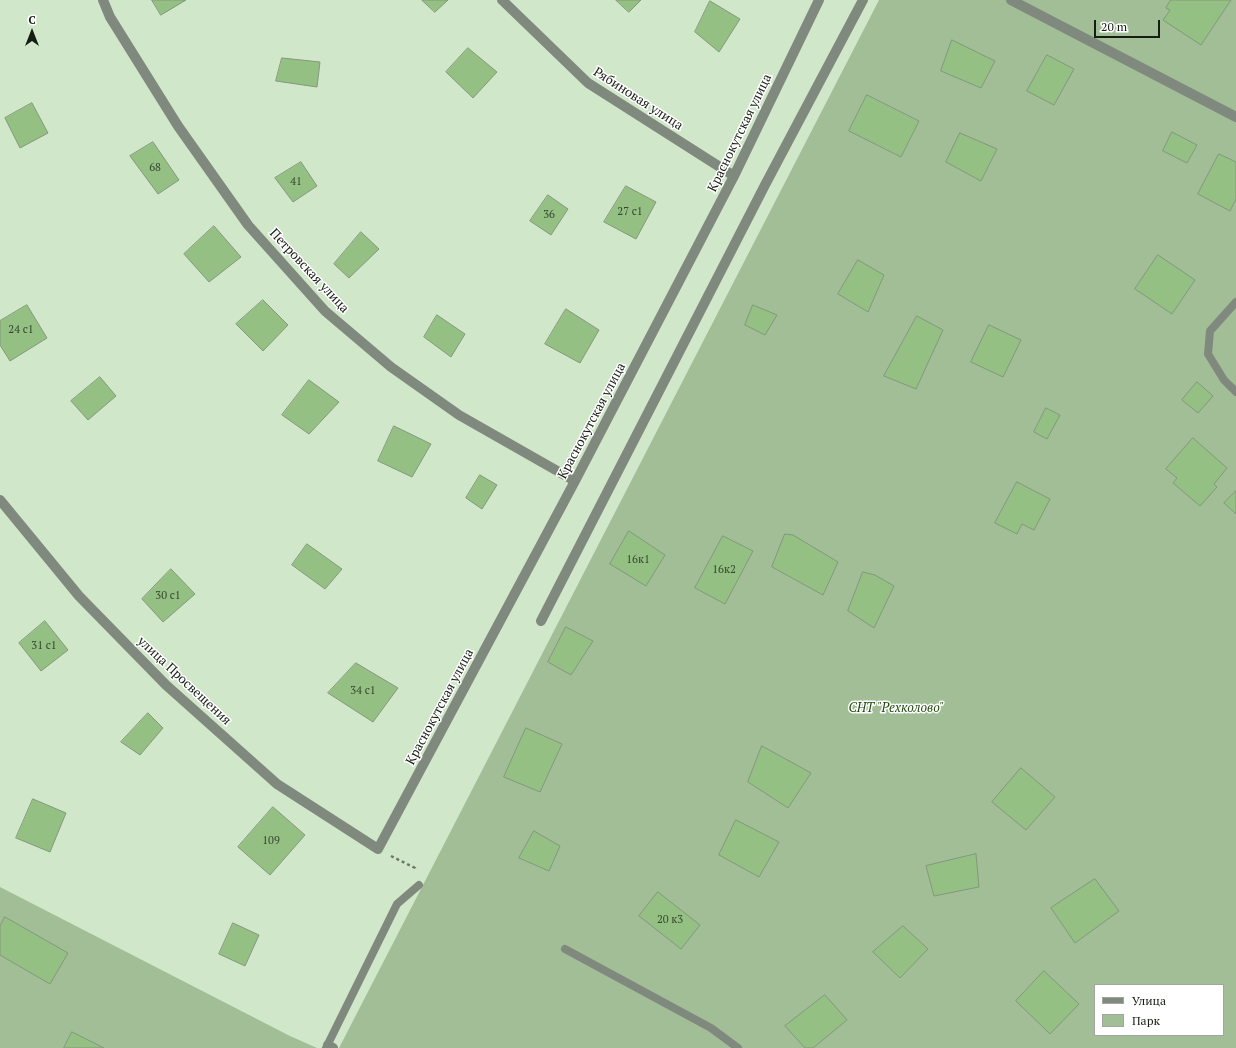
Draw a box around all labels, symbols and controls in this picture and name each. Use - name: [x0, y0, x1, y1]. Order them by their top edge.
- north arrow: [12, 12, 52, 52]
- scale bar: [1096, 12, 1162, 38]
- text: С: [28, 13, 36, 27]
- text: 20 m: [1101, 19, 1127, 34]
- street label: Рябиновая улица: [590, 64, 686, 134]
- street label: Краснокутская улица: [705, 72, 775, 194]
- house number: 68: [149, 161, 161, 175]
- house number: 41: [290, 175, 302, 189]
- house number: 27 с1: [617, 205, 643, 219]
- house number: 36: [543, 208, 555, 222]
- street label: Петровская улица: [266, 226, 352, 316]
- house number: 24 с1: [8, 323, 34, 337]
- street label: Краснокутская улица: [555, 360, 629, 482]
- house number: 16к1: [626, 553, 650, 567]
- house number: 16к2: [712, 563, 736, 577]
- house number: 30 с1: [155, 589, 181, 603]
- street label: улица Просвещения: [134, 633, 234, 729]
- house number: 31 с1: [31, 639, 57, 653]
- street label: Краснокутская улица: [403, 646, 477, 768]
- house number: 34 с1: [350, 684, 376, 698]
- park label: СНТ "Рехколово": [848, 700, 944, 716]
- house number: 109: [262, 834, 280, 848]
- house number: 20 к3: [657, 913, 683, 927]
- legend: [1094, 984, 1224, 1036]
- text: Улица: [1132, 993, 1166, 1008]
- text: Парк: [1132, 1013, 1160, 1028]

